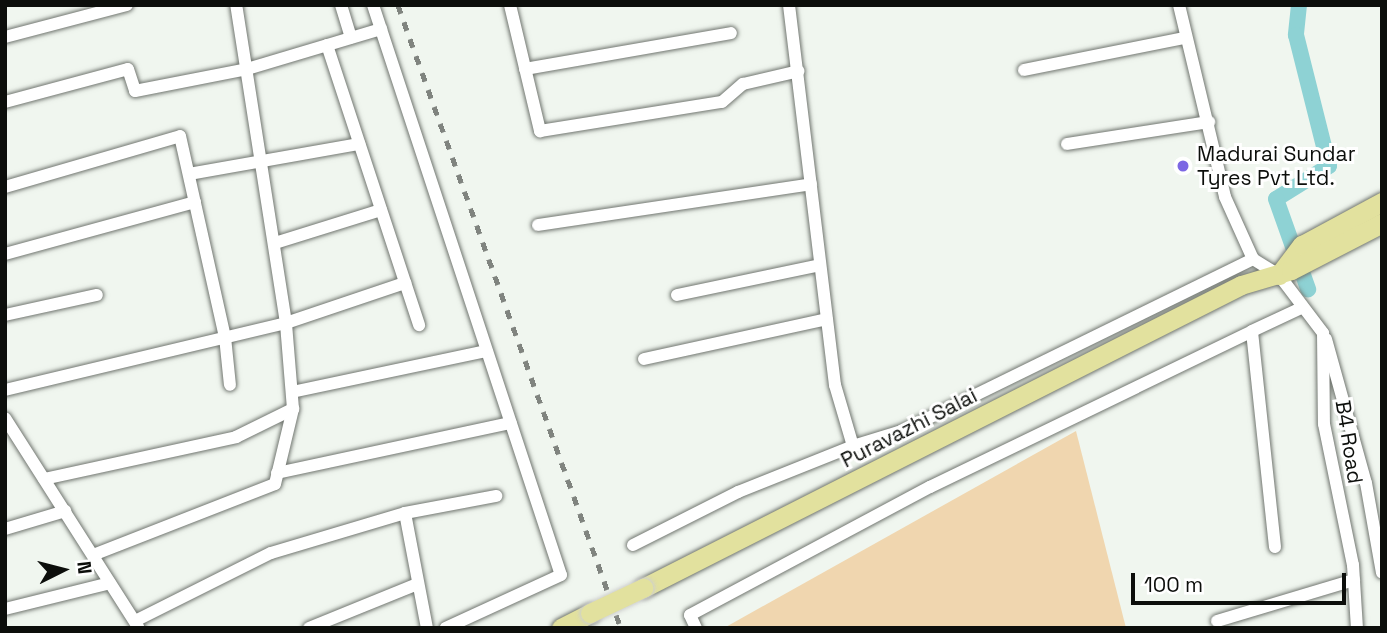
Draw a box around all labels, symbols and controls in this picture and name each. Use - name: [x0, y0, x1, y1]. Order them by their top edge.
- place label: Madurai Sundar Tyres Pvt Ltd.: [1197, 141, 1356, 191]
- marker: Madurai Sundar Tyres Pvt Ltd.: [1175, 158, 1191, 174]
- street label: Puravazhi Salai: [837, 383, 981, 473]
- street label: B4 Road: [1330, 399, 1368, 485]
- north arrow: [28, 535, 98, 605]
- text: N: [71, 560, 97, 575]
- scale bar: [1135, 560, 1350, 604]
- text: 100 m: [1144, 571, 1203, 598]

